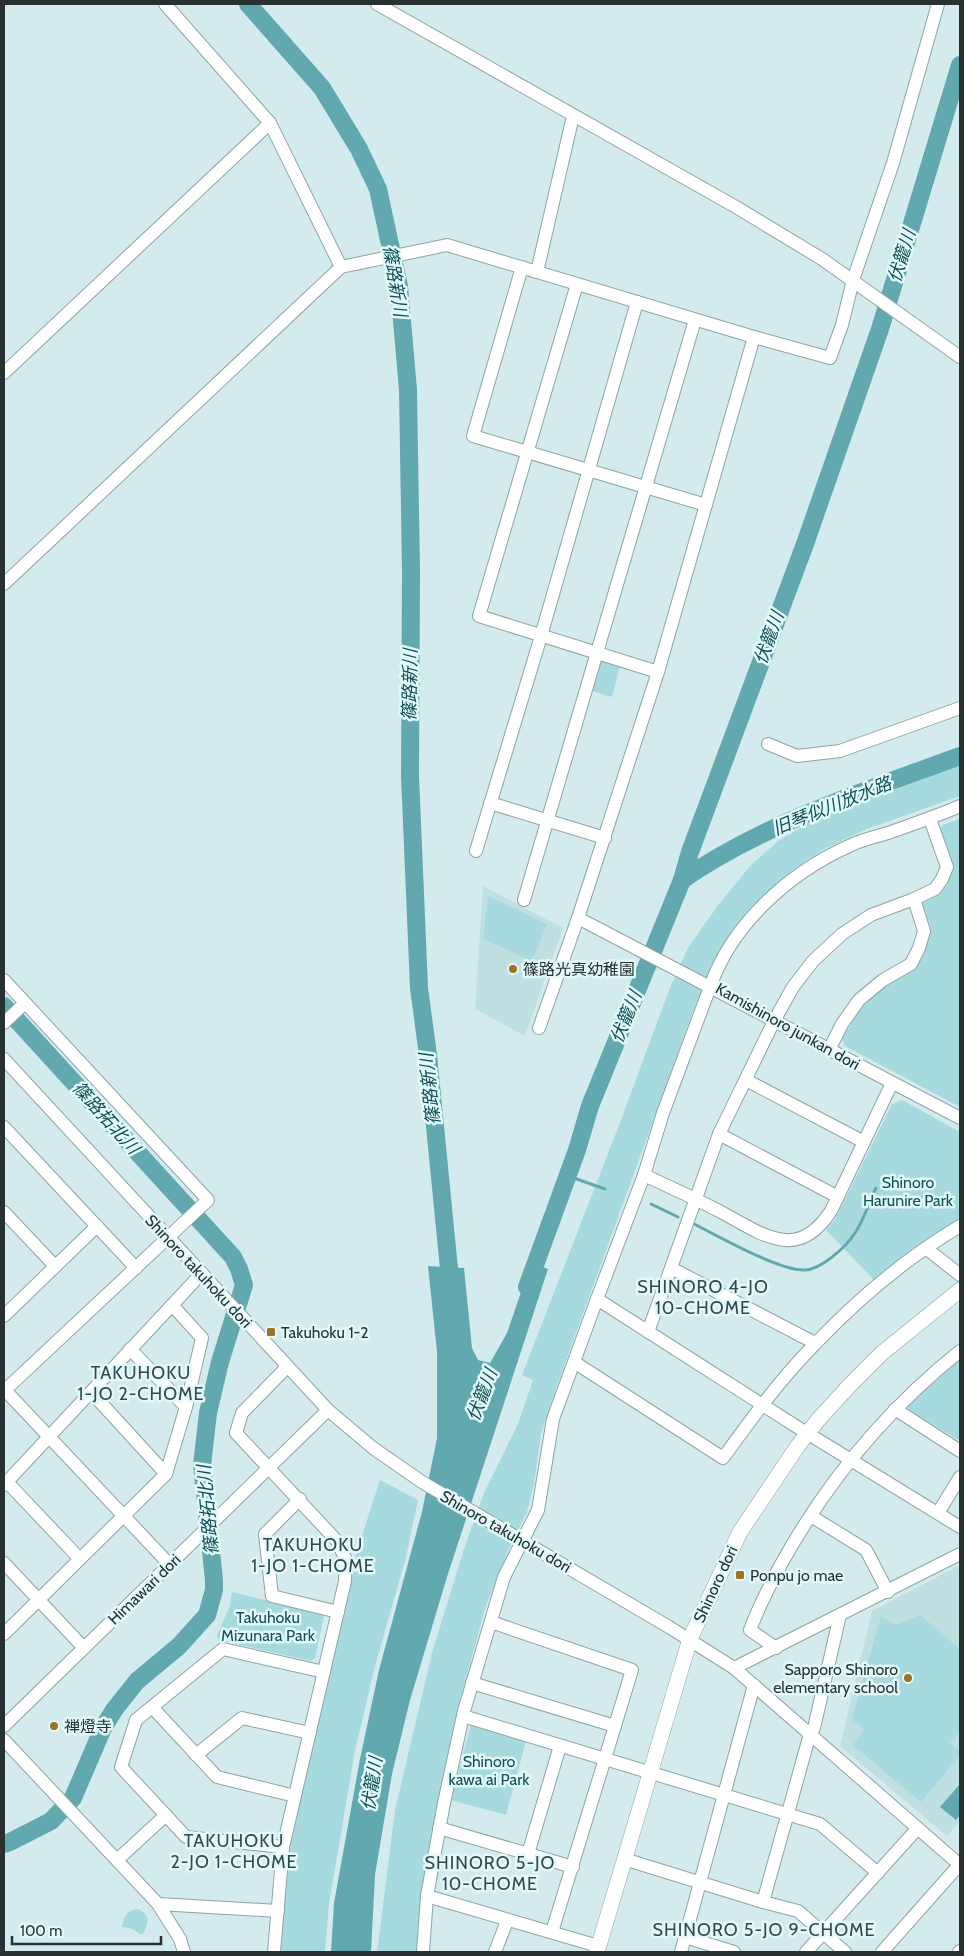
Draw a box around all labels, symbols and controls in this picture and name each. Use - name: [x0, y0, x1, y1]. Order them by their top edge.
- water label: 伏籠川: [884, 225, 921, 285]
- water label: 篠路新川: [379, 244, 412, 320]
- water label: 伏籠川: [749, 607, 789, 667]
- water label: 篠路新川: [398, 647, 422, 721]
- water label: 旧琴似川放水路: [769, 771, 896, 840]
- place label: 篠路光真幼稚園: [523, 960, 635, 979]
- marker: 篠路光真幼稚園: [507, 963, 519, 975]
- street label: Kamishinoro junkan dori: [712, 979, 863, 1074]
- water label: 伏籠川: [606, 986, 647, 1046]
- water label: 篠路新川: [415, 1050, 445, 1126]
- water label: 篠路拓北川: [68, 1077, 146, 1160]
- park label: Shinoro Harunire Park: [863, 1173, 954, 1210]
- street label: Shinoro takuhoku dori: [141, 1211, 256, 1332]
- district label: SHINORO 4-JO 10-CHOME: [637, 1276, 769, 1319]
- place label: Takuhoku 1-2: [281, 1323, 369, 1342]
- marker: Takuhoku 1-2: [265, 1326, 277, 1338]
- district label: TAKUHOKU 1-JO 2-CHOME: [78, 1362, 204, 1405]
- water label: 伏籠川: [462, 1364, 503, 1424]
- water label: 篠路拓北川: [193, 1462, 223, 1556]
- street label: Shinoro takuhoku dori: [437, 1486, 574, 1577]
- district label: TAKUHOKU 1-JO 1-CHOME: [251, 1534, 375, 1577]
- street label: Shinoro dori: [689, 1543, 741, 1626]
- street label: Himawari dori: [104, 1550, 185, 1629]
- place label: Ponpu jo mae: [750, 1566, 843, 1585]
- marker: Ponpu jo mae: [734, 1569, 746, 1581]
- park label: Takuhoku Mizunara Park: [221, 1608, 316, 1645]
- place label: Sapporo Shinoro elementary school: [773, 1660, 898, 1697]
- marker: Sapporo Shinoro elementary school: [902, 1672, 914, 1684]
- place label: 禅燈寺: [64, 1717, 112, 1736]
- marker: 禅燈寺: [48, 1720, 60, 1732]
- park label: Shinoro kawa ai Park: [449, 1752, 530, 1789]
- water label: 伏籠川: [357, 1754, 387, 1812]
- district label: TAKUHOKU 2-JO 1-CHOME: [171, 1830, 297, 1873]
- district label: SHINORO 5-JO 10-CHOME: [425, 1852, 555, 1895]
- scale bar: [12, 1914, 161, 1946]
- district label: SHINORO 5-JO 9-CHOME: [653, 1919, 875, 1941]
- text: 100 m: [20, 1922, 62, 1940]

